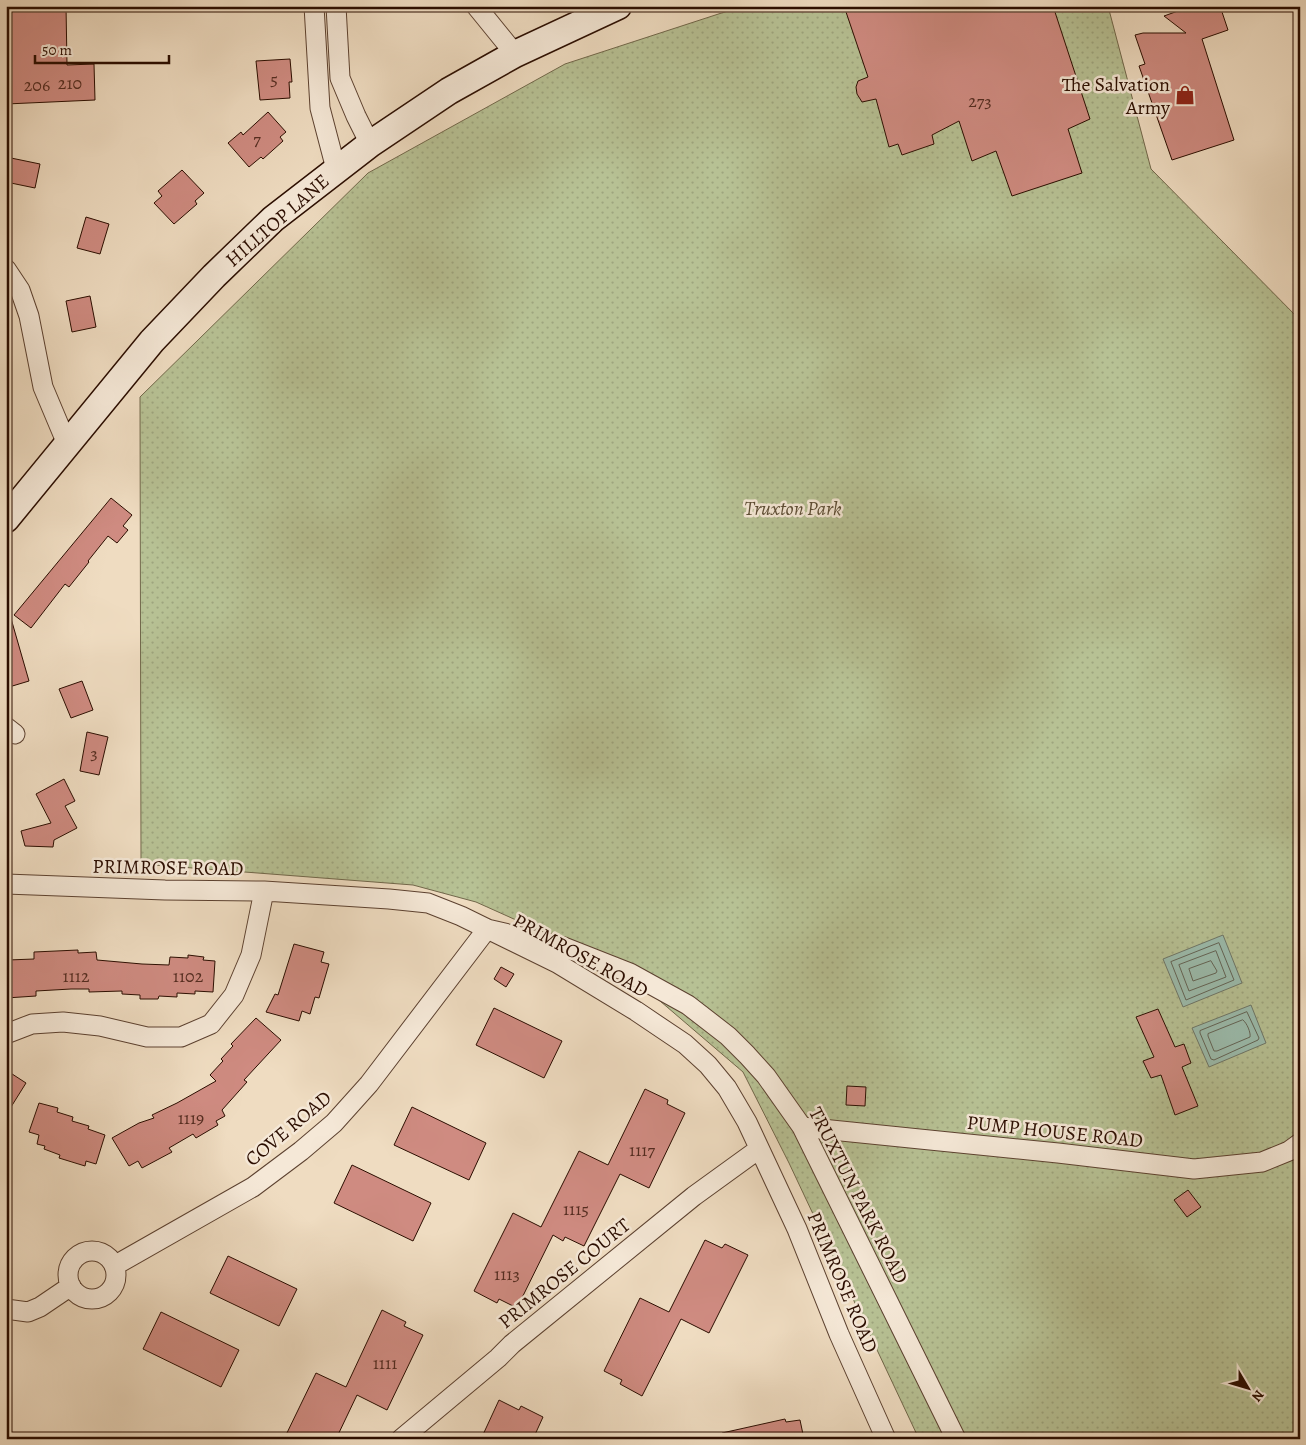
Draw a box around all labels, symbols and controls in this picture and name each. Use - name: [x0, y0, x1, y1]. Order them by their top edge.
- scale bar: [35, 32, 169, 64]
- text: 50 m: [42, 40, 72, 60]
- house number: 5: [270, 67, 278, 91]
- house number: 210: [58, 71, 82, 95]
- place label: The Salvation Army: [1062, 71, 1171, 121]
- house number: 206: [24, 73, 50, 97]
- shop icon: The Salvation Army: [1174, 84, 1196, 106]
- house number: 273: [968, 89, 992, 113]
- house number: 7: [253, 127, 261, 151]
- street label: HILLTOP LANE: [220, 168, 335, 273]
- park label: Truxton Park: [744, 495, 842, 522]
- house number: 3: [90, 741, 98, 765]
- street label: PRIMROSE ROAD: [92, 853, 244, 882]
- street label: PRIMROSE ROAD: [508, 907, 653, 1004]
- house number: 1112: [62, 964, 90, 988]
- house number: 1102: [173, 964, 204, 988]
- street label: COVE ROAD: [239, 1084, 337, 1172]
- street label: TRUXTUN PARK ROAD: [802, 1102, 915, 1288]
- house number: 1119: [178, 1106, 204, 1130]
- street label: PUMP HOUSE ROAD: [966, 1109, 1144, 1154]
- house number: 1117: [629, 1138, 655, 1162]
- house number: 1115: [563, 1197, 589, 1221]
- street label: PRIMROSE ROAD: [801, 1207, 884, 1357]
- street label: PRIMROSE COURT: [493, 1212, 636, 1335]
- house number: 1113: [494, 1262, 520, 1286]
- house number: 1111: [373, 1351, 397, 1375]
- north arrow: [1224, 1362, 1274, 1412]
- text: N: [1247, 1386, 1268, 1406]

